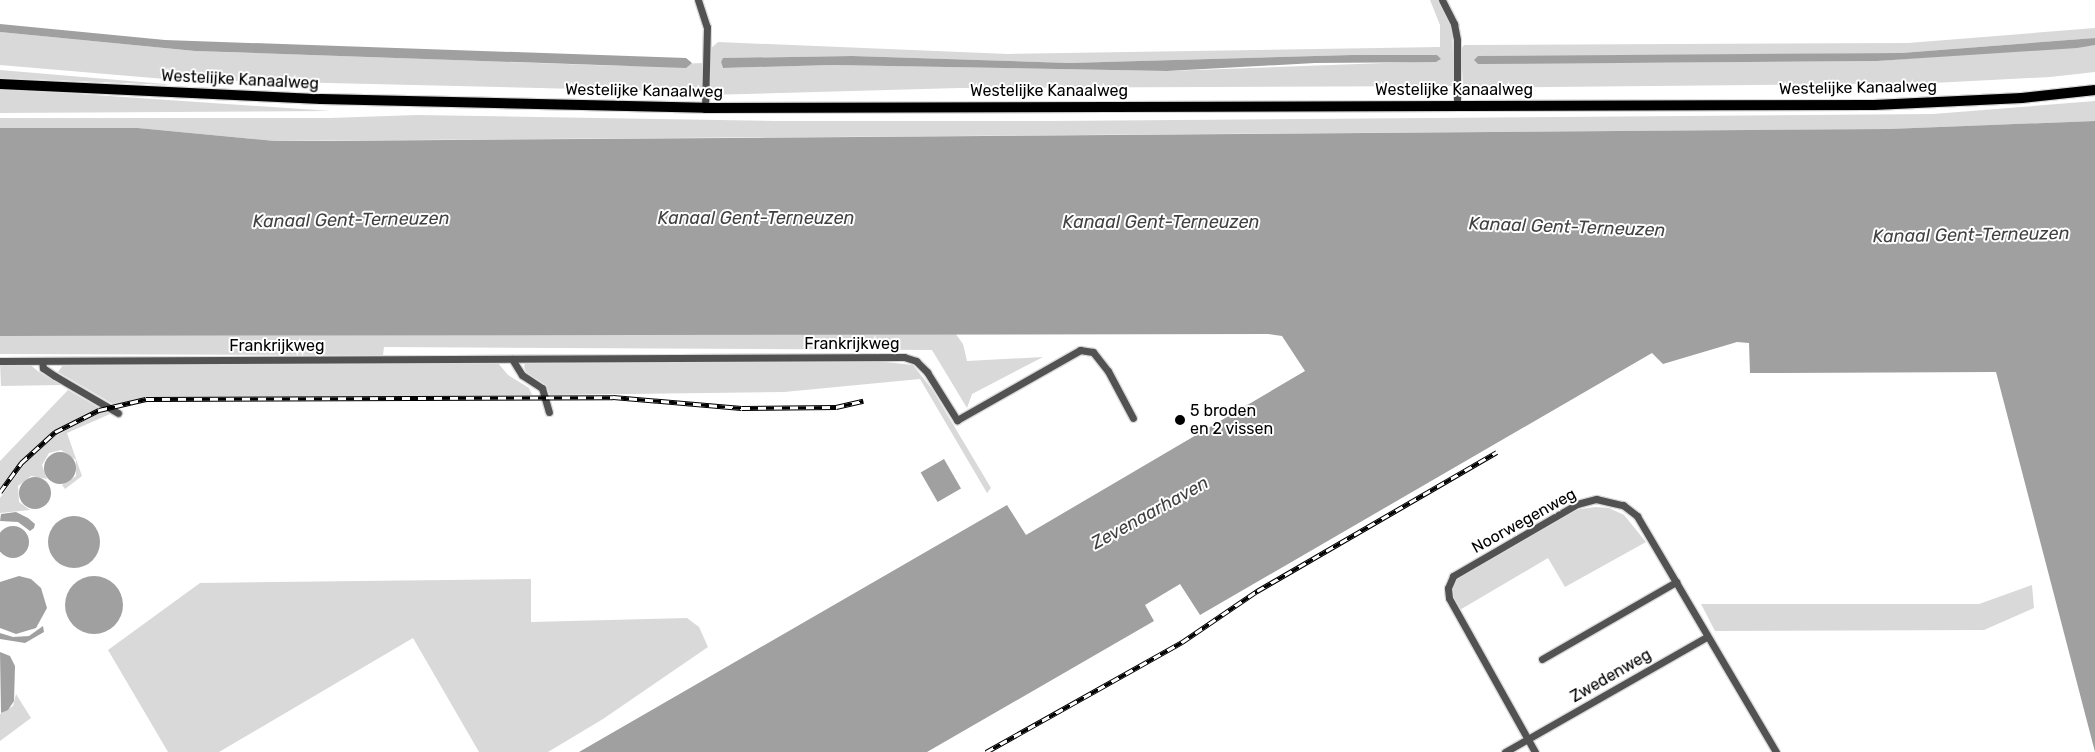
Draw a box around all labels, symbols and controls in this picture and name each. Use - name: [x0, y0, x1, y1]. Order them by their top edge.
- street label: Westelijke Kanaalweg: [161, 66, 319, 94]
- street label: Westelijke Kanaalweg: [1779, 77, 1937, 99]
- street label: Westelijke Kanaalweg: [565, 80, 723, 102]
- street label: Westelijke Kanaalweg: [1375, 80, 1533, 100]
- street label: Westelijke Kanaalweg: [970, 81, 1128, 101]
- water label: Kanaal Gent-Terneuzen: [252, 207, 450, 233]
- water label: Kanaal Gent-Terneuzen: [658, 207, 854, 229]
- water label: Kanaal Gent-Terneuzen: [1063, 211, 1259, 233]
- water label: Kanaal Gent-Terneuzen: [1468, 213, 1666, 241]
- water label: Kanaal Gent-Terneuzen: [1872, 222, 2070, 248]
- street label: Frankrijkweg: [804, 334, 900, 354]
- street label: Frankrijkweg: [229, 336, 325, 356]
- place label: 5 broden en 2 vissen: [1190, 401, 1274, 439]
- marker: 5 broden en 2 vissen: [1174, 414, 1186, 426]
- water label: Zevenaarhaven: [1088, 472, 1212, 554]
- street label: Noorwegenweg: [1468, 484, 1580, 558]
- street label: Zwedenweg: [1567, 645, 1655, 707]

